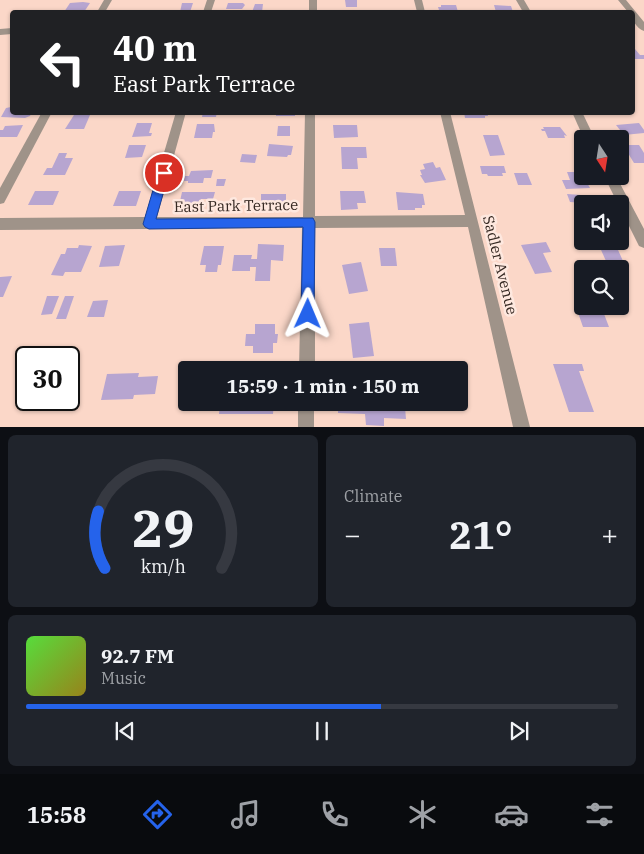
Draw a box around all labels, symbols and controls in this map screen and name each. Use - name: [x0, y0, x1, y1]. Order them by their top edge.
- text: 40 m: [113, 25, 197, 71]
- icon: left: [30, 30, 95, 95]
- text: East Park Terrace: [113, 69, 295, 98]
- north arrow: [574, 130, 629, 185]
- map controls: [574, 130, 629, 315]
- pin: [143, 152, 185, 194]
- icon: arrive: [150, 159, 178, 187]
- street label: East Park Terrace: [174, 195, 298, 216]
- button: sound: [574, 195, 629, 250]
- street label: Sadler Avenue: [479, 213, 522, 316]
- button: search: [574, 260, 629, 315]
- position arrow: [281, 287, 333, 339]
- speed limit sign: 30: [15, 346, 80, 411]
- text: 15:59 · 1 min · 150 m: [227, 374, 419, 398]
- text: Climate: [344, 486, 402, 506]
- text: 29: [132, 494, 194, 561]
- text: 21°: [449, 510, 513, 559]
- text: −: [344, 516, 361, 553]
- text: +: [601, 516, 618, 553]
- text: km/h: [140, 555, 186, 578]
- text: 92.7 FM: [101, 644, 174, 668]
- text: Music: [101, 668, 146, 688]
- icon: previous: [111, 717, 139, 745]
- icon: pause: [308, 717, 336, 745]
- icon: next: [505, 717, 533, 745]
- icon: directions: [140, 797, 175, 832]
- icon: music: [228, 797, 263, 832]
- icon: phone: [317, 797, 352, 832]
- icon: climate: [405, 797, 440, 832]
- icon: car: [494, 797, 529, 832]
- icon: filters: [582, 797, 617, 832]
- text: 15:58: [27, 800, 86, 829]

